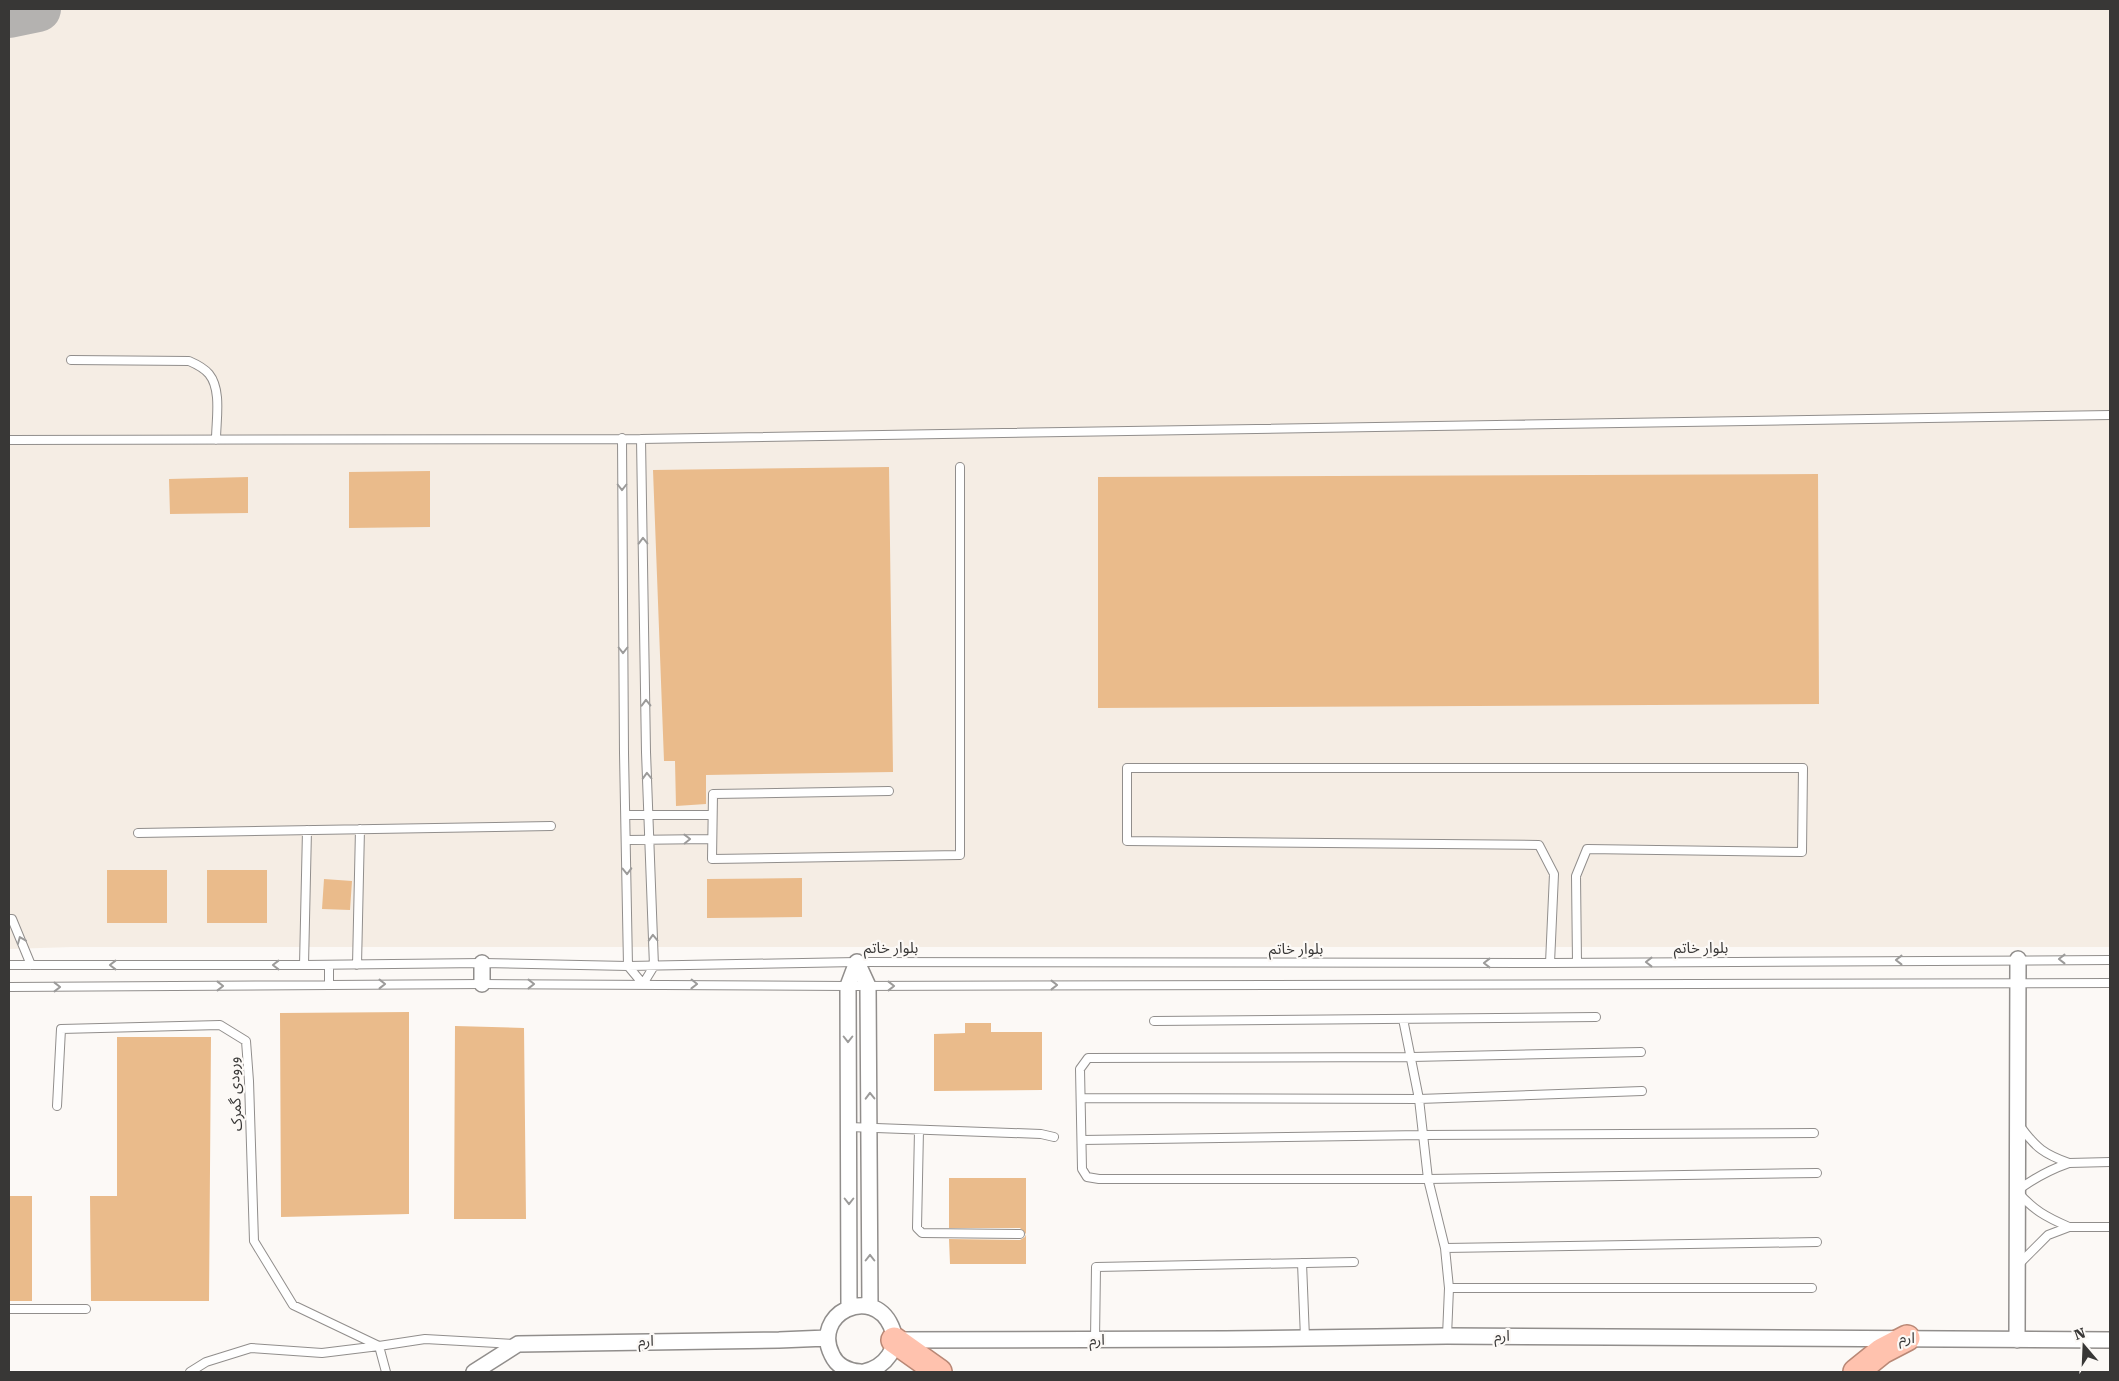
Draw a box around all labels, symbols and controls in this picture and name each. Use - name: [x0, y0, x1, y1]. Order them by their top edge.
- one-way arrow: [617, 484, 627, 491]
- one-way arrow: [637, 536, 648, 544]
- one-way arrow: [618, 646, 629, 654]
- one-way arrow: [640, 699, 651, 707]
- one-way arrow: [642, 772, 653, 780]
- one-way arrow: [683, 834, 691, 844]
- one-way arrow: [622, 868, 632, 876]
- one-way arrow: [648, 934, 659, 942]
- one-way arrow: [16, 936, 27, 945]
- street label: بلوار خاتم: [864, 939, 918, 959]
- street label: بلوار خاتم: [1674, 939, 1728, 959]
- street label: بلوار خاتم: [1269, 940, 1323, 960]
- one-way arrow: [2057, 954, 2065, 964]
- one-way arrow: [1895, 955, 1902, 965]
- one-way arrow: [1645, 957, 1652, 967]
- one-way arrow: [1482, 958, 1490, 968]
- one-way arrow: [109, 960, 117, 970]
- one-way arrow: [272, 960, 280, 970]
- one-way arrow: [379, 979, 387, 989]
- one-way arrow: [528, 979, 535, 989]
- one-way arrow: [690, 979, 698, 990]
- one-way arrow: [1050, 980, 1058, 991]
- one-way arrow: [216, 981, 224, 991]
- one-way arrow: [888, 981, 895, 991]
- one-way arrow: [54, 982, 62, 992]
- one-way arrow: [843, 1036, 853, 1043]
- street label: ورودی گمرک: [224, 1056, 246, 1132]
- one-way arrow: [864, 1091, 875, 1099]
- one-way arrow: [844, 1198, 854, 1206]
- one-way arrow: [865, 1254, 875, 1262]
- north arrow: [2059, 1321, 2109, 1371]
- text: N: [2072, 1324, 2088, 1343]
- street label: ارم: [1494, 1327, 1510, 1347]
- street label: ارم: [1899, 1329, 1915, 1349]
- street label: ارم: [1089, 1331, 1105, 1351]
- street label: ارم: [638, 1332, 654, 1352]

